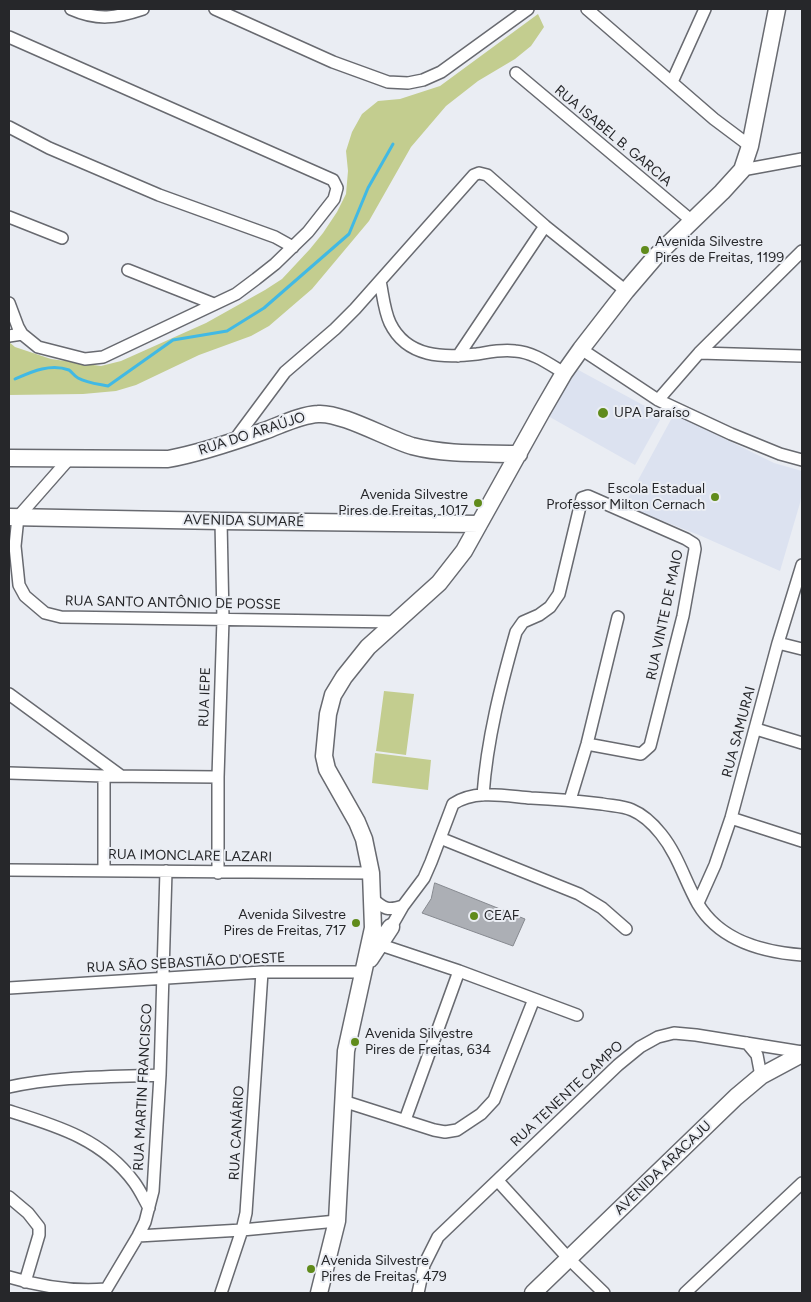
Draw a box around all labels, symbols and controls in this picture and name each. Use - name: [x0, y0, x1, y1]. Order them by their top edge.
- street label: RUA ISABEL B. GARCIA: [551, 82, 675, 190]
- place label: Avenida Silvestre Pires de Freitas, 1199: [655, 234, 784, 266]
- marker: Avenida Silvestre Pires de Freitas, 1199: [639, 244, 651, 256]
- place label: UPA Paraíso: [614, 405, 690, 421]
- marker: UPA Paraíso: [596, 406, 610, 420]
- street label: RUA DO ARAÚJO: [196, 409, 308, 459]
- place label: Escola Estadual Professor Milton Cernach: [546, 481, 705, 514]
- place label: Avenida Silvestre Pires de Freitas, 1017: [338, 487, 468, 520]
- marker: Escola Estadual Professor Milton Cernach: [709, 491, 721, 503]
- marker: Avenida Silvestre Pires de Freitas, 1017: [472, 497, 484, 509]
- street label: AVENIDA SUMARÉ: [183, 512, 305, 530]
- street label: RUA VINTE DE MAIO: [643, 548, 687, 682]
- street label: RUA SANTO ANTÔNIO DE POSSE: [65, 593, 281, 613]
- street label: RUA IEPE: [196, 667, 214, 727]
- street label: RUA SAMURAI: [719, 685, 759, 779]
- street label: RUA IMONCLARE LAZARI: [108, 846, 272, 866]
- place label: Avenida Silvestre Pires de Freitas, 717: [224, 907, 346, 940]
- place label: CEAF: [484, 908, 519, 924]
- marker: CEAF: [468, 910, 480, 922]
- marker: Avenida Silvestre Pires de Freitas, 717: [350, 917, 362, 929]
- street label: RUA SÃO SEBASTIÃO D'OESTE: [86, 949, 286, 977]
- street label: RUA MARTIN FRANCISCO: [130, 1003, 156, 1171]
- place label: Avenida Silvestre Pires de Freitas, 634: [365, 1026, 491, 1058]
- marker: Avenida Silvestre Pires de Freitas, 634: [349, 1036, 361, 1048]
- street label: RUA TENENTE CAMPO: [507, 1038, 627, 1150]
- street label: RUA CANÁRIO: [226, 1085, 248, 1181]
- street label: AVENIDA ARACAJU: [611, 1117, 715, 1219]
- place label: Avenida Silvestre Pires de Freitas, 479: [321, 1253, 447, 1285]
- marker: Avenida Silvestre Pires de Freitas, 479: [305, 1263, 317, 1275]

